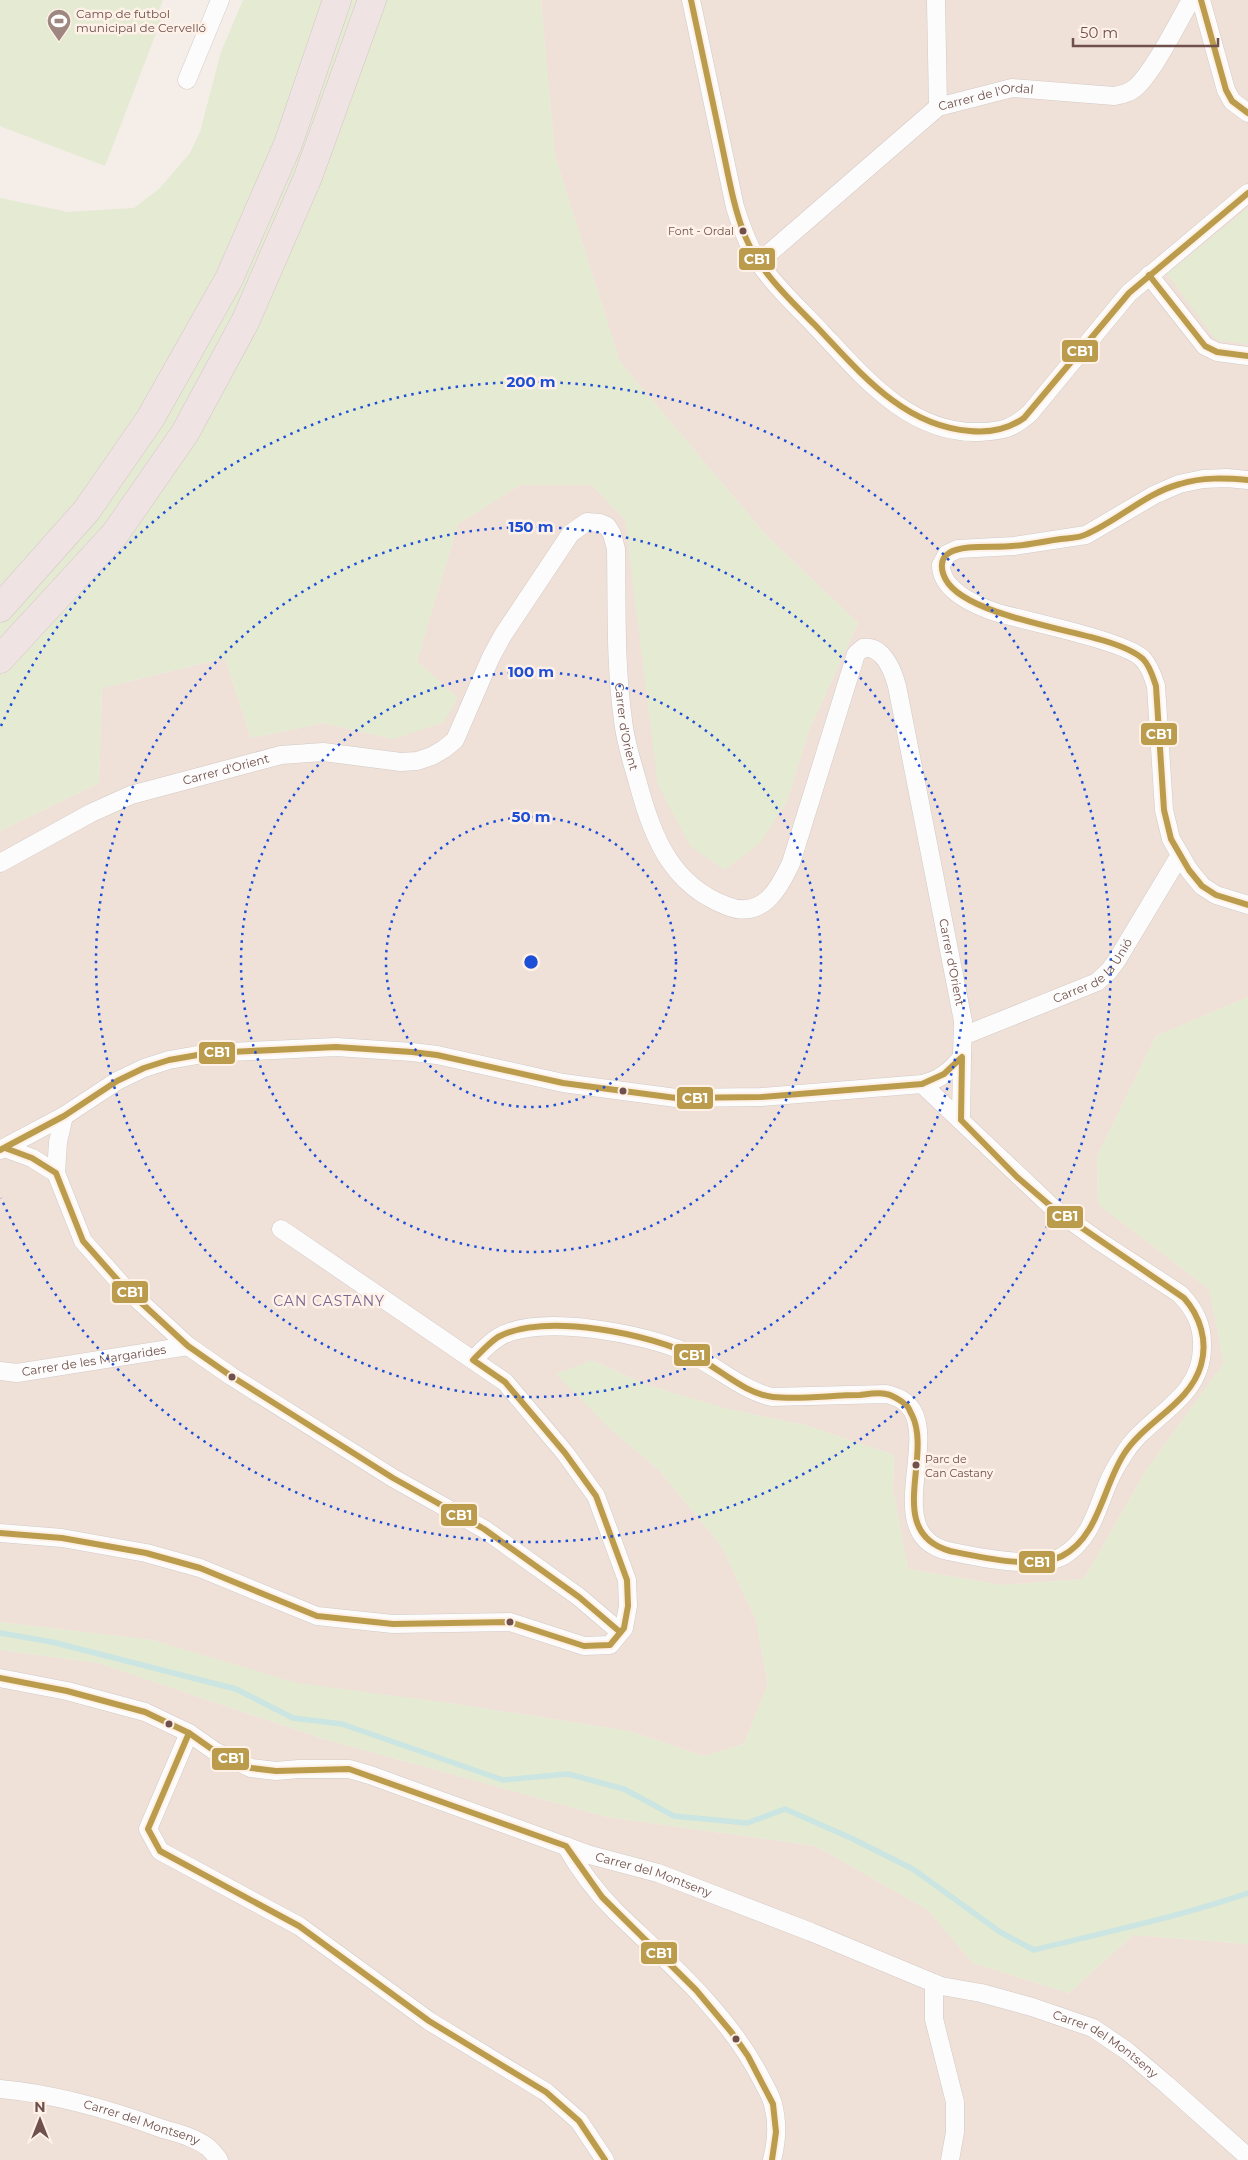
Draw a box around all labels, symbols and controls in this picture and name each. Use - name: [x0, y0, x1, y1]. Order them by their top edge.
- place label: Camp de futbol municipal de Cervelló: [76, 6, 206, 35]
- sports icon: Camp de futbol municipal de Cervelló: [46, 8, 72, 42]
- scale bar: [1073, 15, 1218, 47]
- text: 50 m: [1080, 23, 1118, 42]
- street label: Carrer de l'Ordal: [937, 80, 1034, 114]
- place label: Font - Ordal: [668, 224, 734, 238]
- marker: Font - Ordal: [738, 226, 748, 236]
- line badge: CB1: [738, 247, 776, 271]
- text: CB1: [744, 250, 770, 268]
- line badge: CB1: [1061, 339, 1099, 363]
- text: CB1: [1067, 342, 1093, 360]
- text: 200 m: [506, 372, 556, 391]
- text: 150 m: [509, 517, 553, 536]
- text: 100 m: [508, 662, 554, 681]
- street label: Carrer d'Orient: [612, 682, 642, 772]
- line badge: CB1: [1140, 722, 1178, 746]
- text: CB1: [1146, 725, 1172, 743]
- street label: Carrer d'Orient: [181, 750, 271, 788]
- text: 50 m: [511, 807, 551, 826]
- street label: Carrer d'Orient: [936, 917, 968, 1007]
- street label: Carrer de la Unió: [1051, 935, 1135, 1006]
- centre of rings: [522, 953, 540, 971]
- line badge: CB1: [198, 1041, 236, 1065]
- text: CB1: [204, 1043, 230, 1061]
- unlabelled marker: [618, 1086, 628, 1096]
- line badge: CB1: [676, 1086, 714, 1110]
- text: CB1: [682, 1089, 708, 1107]
- line badge: CB1: [1046, 1205, 1084, 1229]
- text: CB1: [1052, 1207, 1078, 1225]
- line badge: CB1: [111, 1280, 149, 1304]
- text: CB1: [117, 1283, 143, 1301]
- district label: CAN CASTANY: [273, 1292, 385, 1310]
- street label: Carrer de les Margarides: [21, 1342, 167, 1379]
- line badge: CB1: [673, 1343, 711, 1367]
- text: CB1: [679, 1346, 705, 1364]
- unlabelled marker: [227, 1372, 237, 1382]
- place label: Parc de Can Castany: [925, 1452, 993, 1480]
- marker: Parc de Can Castany: [911, 1460, 921, 1470]
- line badge: CB1: [440, 1503, 478, 1527]
- text: CB1: [446, 1506, 472, 1524]
- line badge: CB1: [1018, 1550, 1056, 1574]
- text: CB1: [1024, 1553, 1050, 1571]
- unlabelled marker: [505, 1617, 515, 1627]
- unlabelled marker: [164, 1719, 174, 1729]
- line badge: CB1: [211, 1747, 250, 1771]
- text: CB1: [218, 1749, 244, 1767]
- street label: Carrer del Montseny: [594, 1849, 714, 1900]
- line badge: CB1: [640, 1941, 678, 1965]
- text: CB1: [646, 1944, 672, 1962]
- street label: Carrer del Montseny: [1051, 2007, 1162, 2081]
- unlabelled marker: [731, 2034, 741, 2044]
- north arrow: [15, 2095, 65, 2145]
- street label: Carrer del Montseny: [82, 2096, 203, 2148]
- text: N: [34, 2098, 46, 2116]

